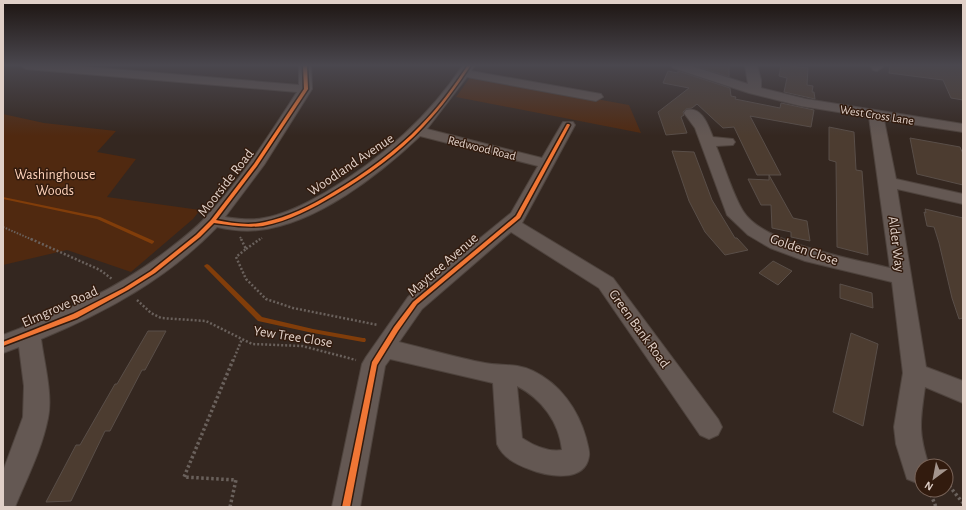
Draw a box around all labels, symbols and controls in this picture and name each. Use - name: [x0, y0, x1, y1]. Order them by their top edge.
- street label: West Cross Lane: [839, 103, 915, 127]
- street label: Woodland Avenue: [306, 131, 396, 199]
- street label: Redwood Road: [447, 134, 517, 162]
- street label: Moorside Road: [195, 147, 257, 219]
- park label: Washinghouse Woods: [14, 168, 96, 198]
- street label: Alder Way: [886, 215, 906, 273]
- street label: Maytree Avenue: [405, 231, 481, 299]
- street label: Golden Close: [768, 232, 840, 268]
- street label: Elmgrove Road: [20, 284, 100, 330]
- street label: Green Bank Road: [606, 287, 672, 371]
- street label: Yew Tree Close: [253, 324, 333, 350]
- north arrow: [914, 458, 954, 498]
- text: N: [923, 479, 935, 493]

